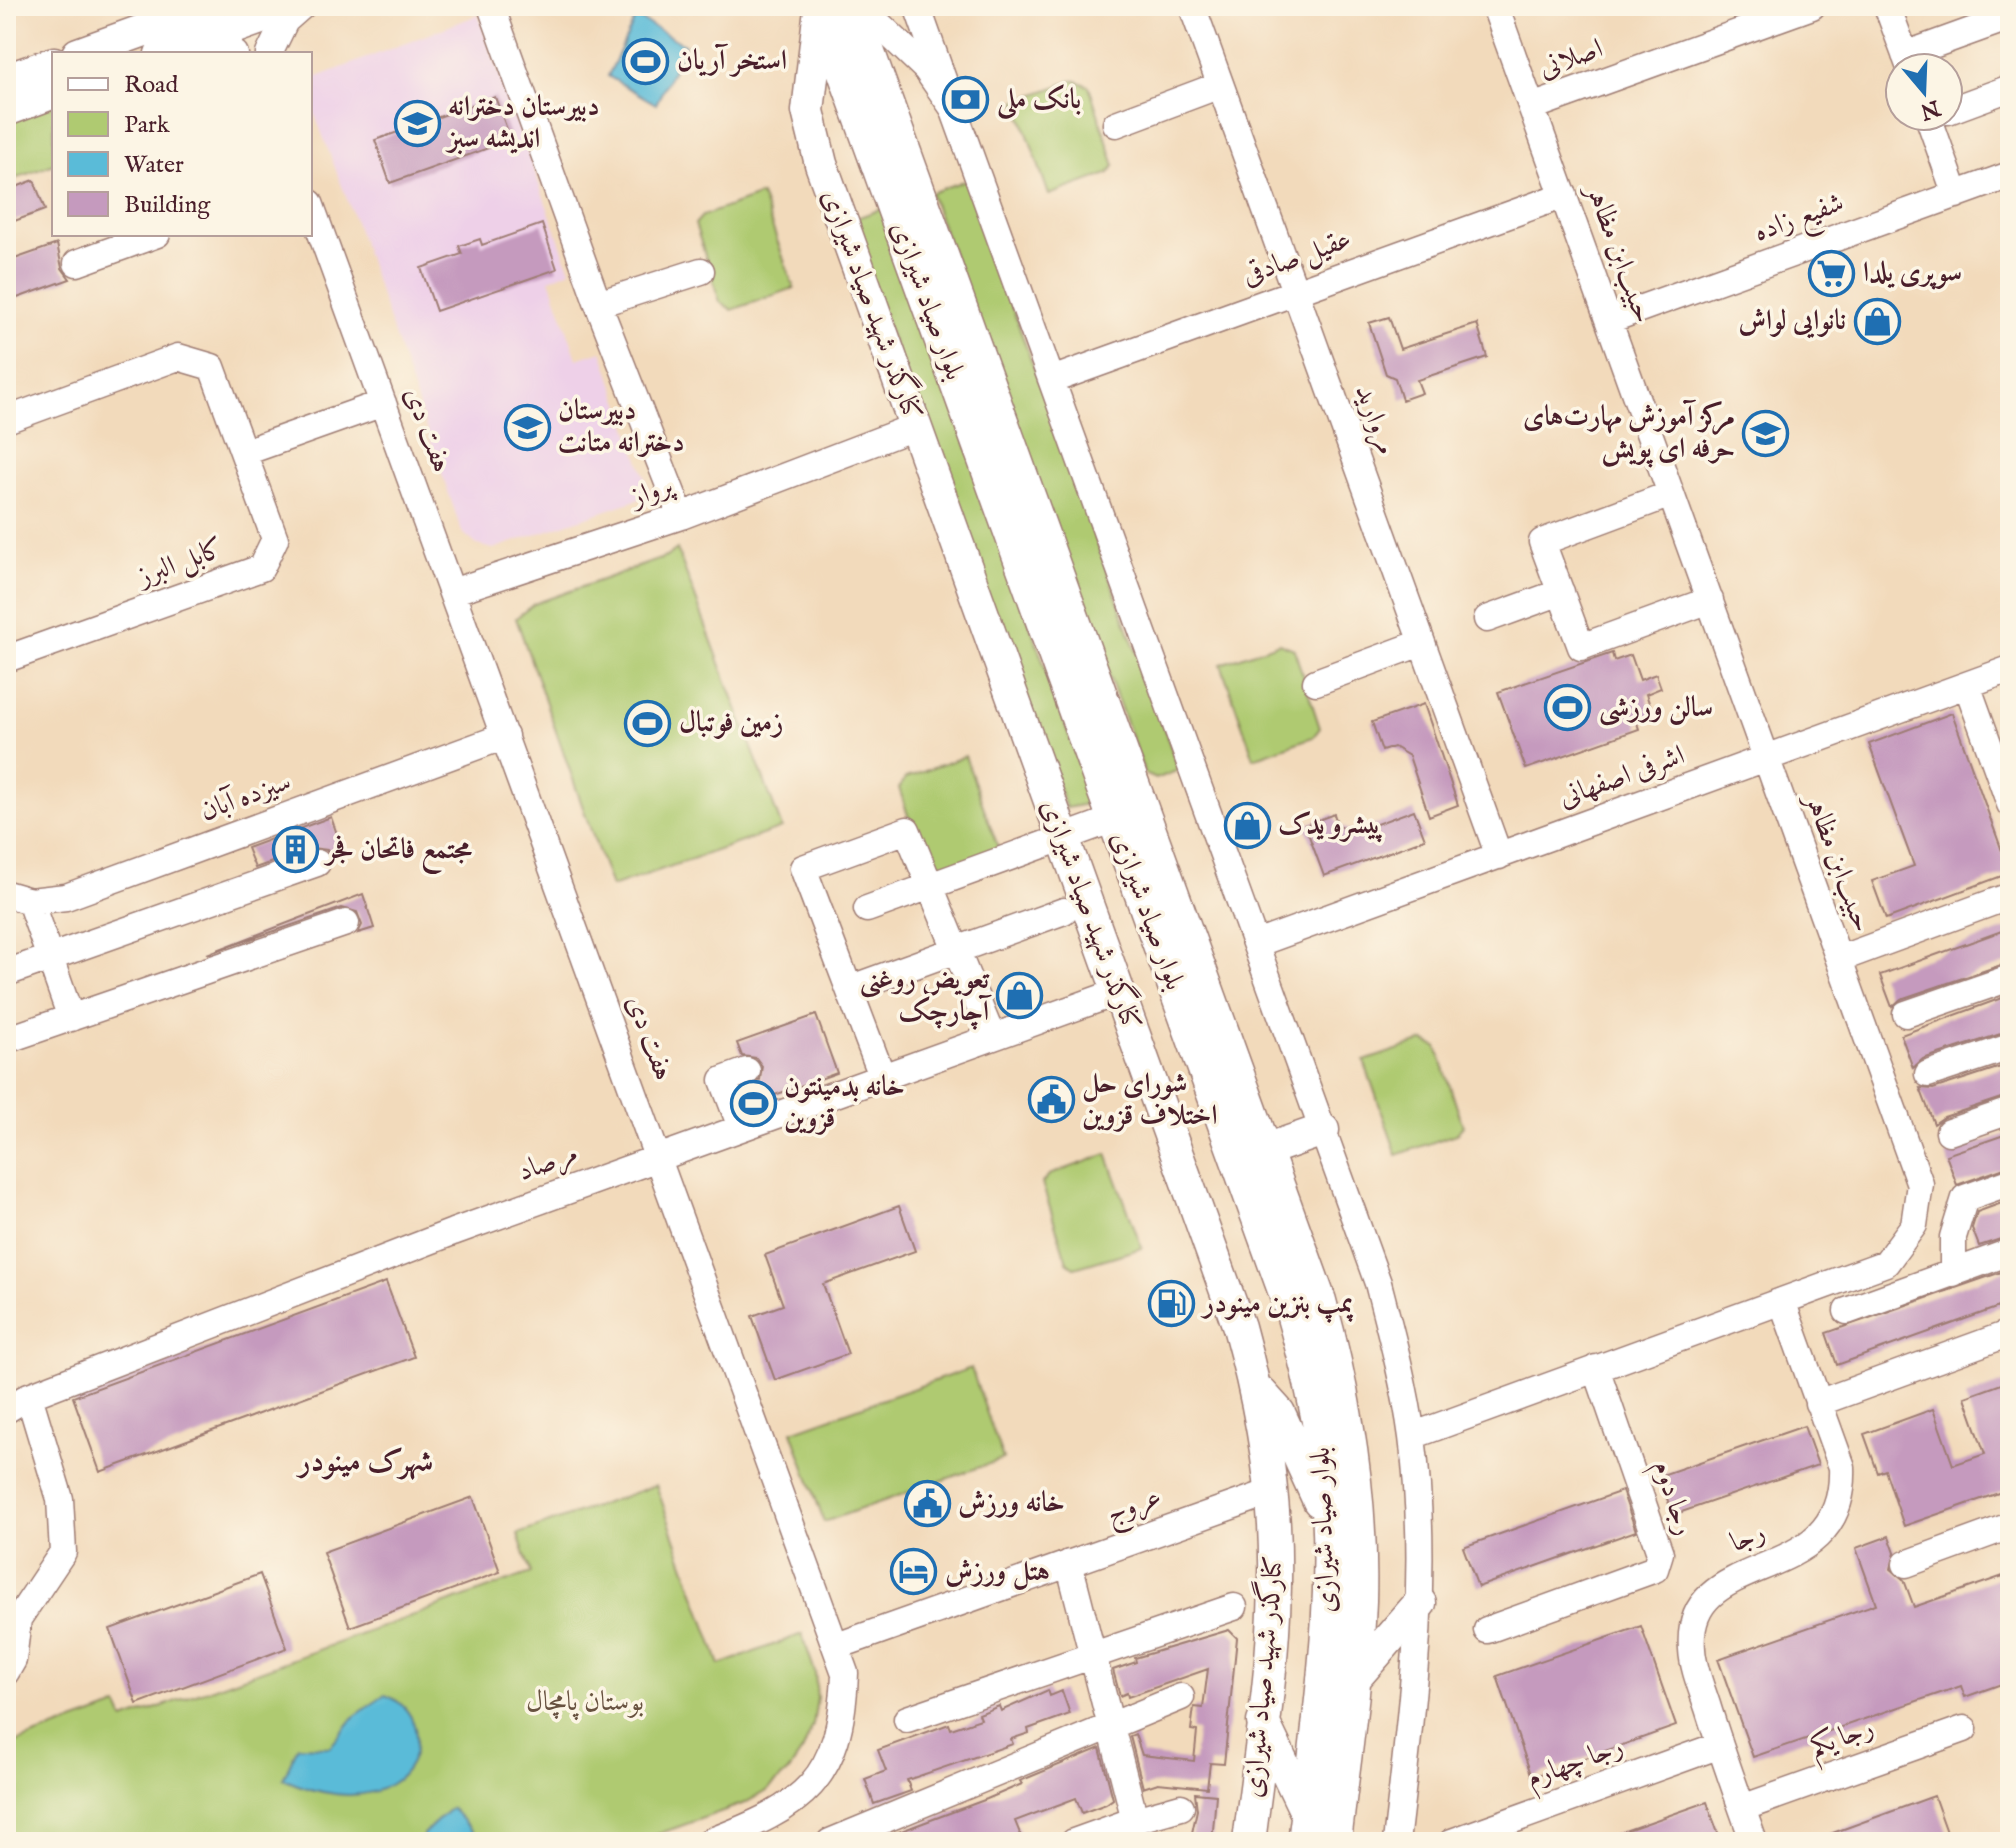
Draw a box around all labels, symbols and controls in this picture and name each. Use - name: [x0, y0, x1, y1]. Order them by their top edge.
- street label: اصلانی: [1534, 31, 1608, 87]
- sports icon: استخر آریان: [622, 37, 670, 85]
- place label: استخر آریان: [677, 43, 787, 79]
- legend: [52, 52, 312, 236]
- north arrow: [1884, 52, 1964, 132]
- text: Road: [124, 70, 178, 101]
- bank icon: بانک ملی: [942, 76, 990, 124]
- place label: بانک ملی: [996, 83, 1081, 120]
- place label: دبیرستان دخترانه اندیشه سبز: [445, 90, 600, 157]
- text: N: [1916, 92, 1944, 125]
- school or university icon: دبیرستان دخترانه اندیشه سبز: [393, 99, 441, 147]
- text: Park: [124, 110, 170, 141]
- text: Water: [124, 150, 184, 181]
- street label: حبیب‌ابن مظاهر: [1577, 177, 1660, 328]
- street label: کنارگذر شهید صیاد شیرازی: [813, 184, 933, 425]
- street label: شفیع زاده: [1749, 186, 1851, 256]
- text: Building: [124, 190, 211, 221]
- street label: بلوار صیاد شیرازی: [882, 217, 972, 385]
- street label: عقیل صادقی: [1238, 222, 1356, 294]
- supermarket icon: سوپری یلدا: [1808, 249, 1856, 297]
- place label: سوپری یلدا: [1863, 256, 1962, 291]
- shop icon: نانوایی لواش: [1853, 297, 1901, 345]
- place label: نانوایی لواش: [1738, 304, 1846, 339]
- street label: مروارید: [1346, 380, 1404, 460]
- street label: هفت دی: [395, 383, 459, 477]
- place label: دبیرستان دخترانه متانت: [558, 394, 684, 461]
- place label: مرکز آموزش مهارت‌های حرفه ای پویش: [1523, 399, 1735, 468]
- school or university icon: دبیرستان دخترانه متانت: [503, 403, 551, 451]
- school or university icon: مرکز آموزش مهارت‌های حرفه ای پویش: [1742, 409, 1790, 457]
- street label: پرواز: [624, 468, 680, 516]
- street label: کابل البرز: [131, 531, 229, 596]
- sports icon: سالن ورزشی: [1544, 684, 1592, 732]
- place label: سالن ورزشی: [1599, 691, 1713, 726]
- sports icon: زمین فوتبال: [624, 699, 672, 747]
- place label: زمین فوتبال: [679, 706, 783, 741]
- street label: اشرفی اصفهانی: [1554, 738, 1690, 816]
- street label: سیزده آبان: [195, 764, 296, 830]
- street label: حبیب‌ابن مظاهر: [1796, 786, 1879, 937]
- street label: کنارگذر شهید صیاد شیرازی: [1032, 794, 1152, 1035]
- shop icon: پیشرو یدک: [1223, 801, 1271, 849]
- place label: پیشرو یدک: [1278, 808, 1383, 843]
- building icon: مجتمع فاتحان فجر: [271, 826, 319, 874]
- street label: بلوار صیاد شیرازی: [1102, 827, 1192, 995]
- place label: مجتمع فاتحان فجر: [323, 833, 473, 875]
- place label: تعویض روغنی آچارچک: [860, 963, 992, 1030]
- shop icon: تعویض روغنی آچارچک: [996, 972, 1044, 1020]
- street label: هفت دی: [617, 991, 681, 1085]
- place label: شورای حل اختلاف قزوین: [1082, 1067, 1218, 1134]
- place label: خانه بدمینتون قزوین: [784, 1070, 905, 1137]
- public building icon: شورای حل اختلاف قزوین: [1027, 1076, 1075, 1124]
- sports icon: خانه بدمینتون قزوین: [729, 1079, 777, 1127]
- street label: مرصاد: [513, 1136, 583, 1190]
- fuel station icon: پمپ بنزین مینودر: [1148, 1280, 1196, 1328]
- place label: پمپ بنزین مینودر: [1200, 1287, 1354, 1323]
- district label: شهرک مینودر: [296, 1444, 433, 1482]
- street label: بلوار صیاد شیرازی: [1304, 1446, 1344, 1614]
- street label: رجا دوم: [1640, 1456, 1702, 1542]
- public building icon: خانه ورزش: [903, 1479, 951, 1527]
- street label: عروج: [1102, 1480, 1168, 1538]
- place label: خانه ورزش: [958, 1486, 1065, 1521]
- street label: رجا: [1725, 1515, 1771, 1561]
- hotel icon: هتل ورزش: [890, 1548, 938, 1596]
- street label: کنارگذر شهید صیاد شیرازی: [1232, 1554, 1292, 1799]
- place label: هتل ورزش: [945, 1555, 1050, 1590]
- park label: بوستان پامچال: [526, 1685, 644, 1721]
- street label: رجا یکم: [1805, 1710, 1881, 1772]
- street label: رجا چهارم: [1522, 1729, 1630, 1801]

